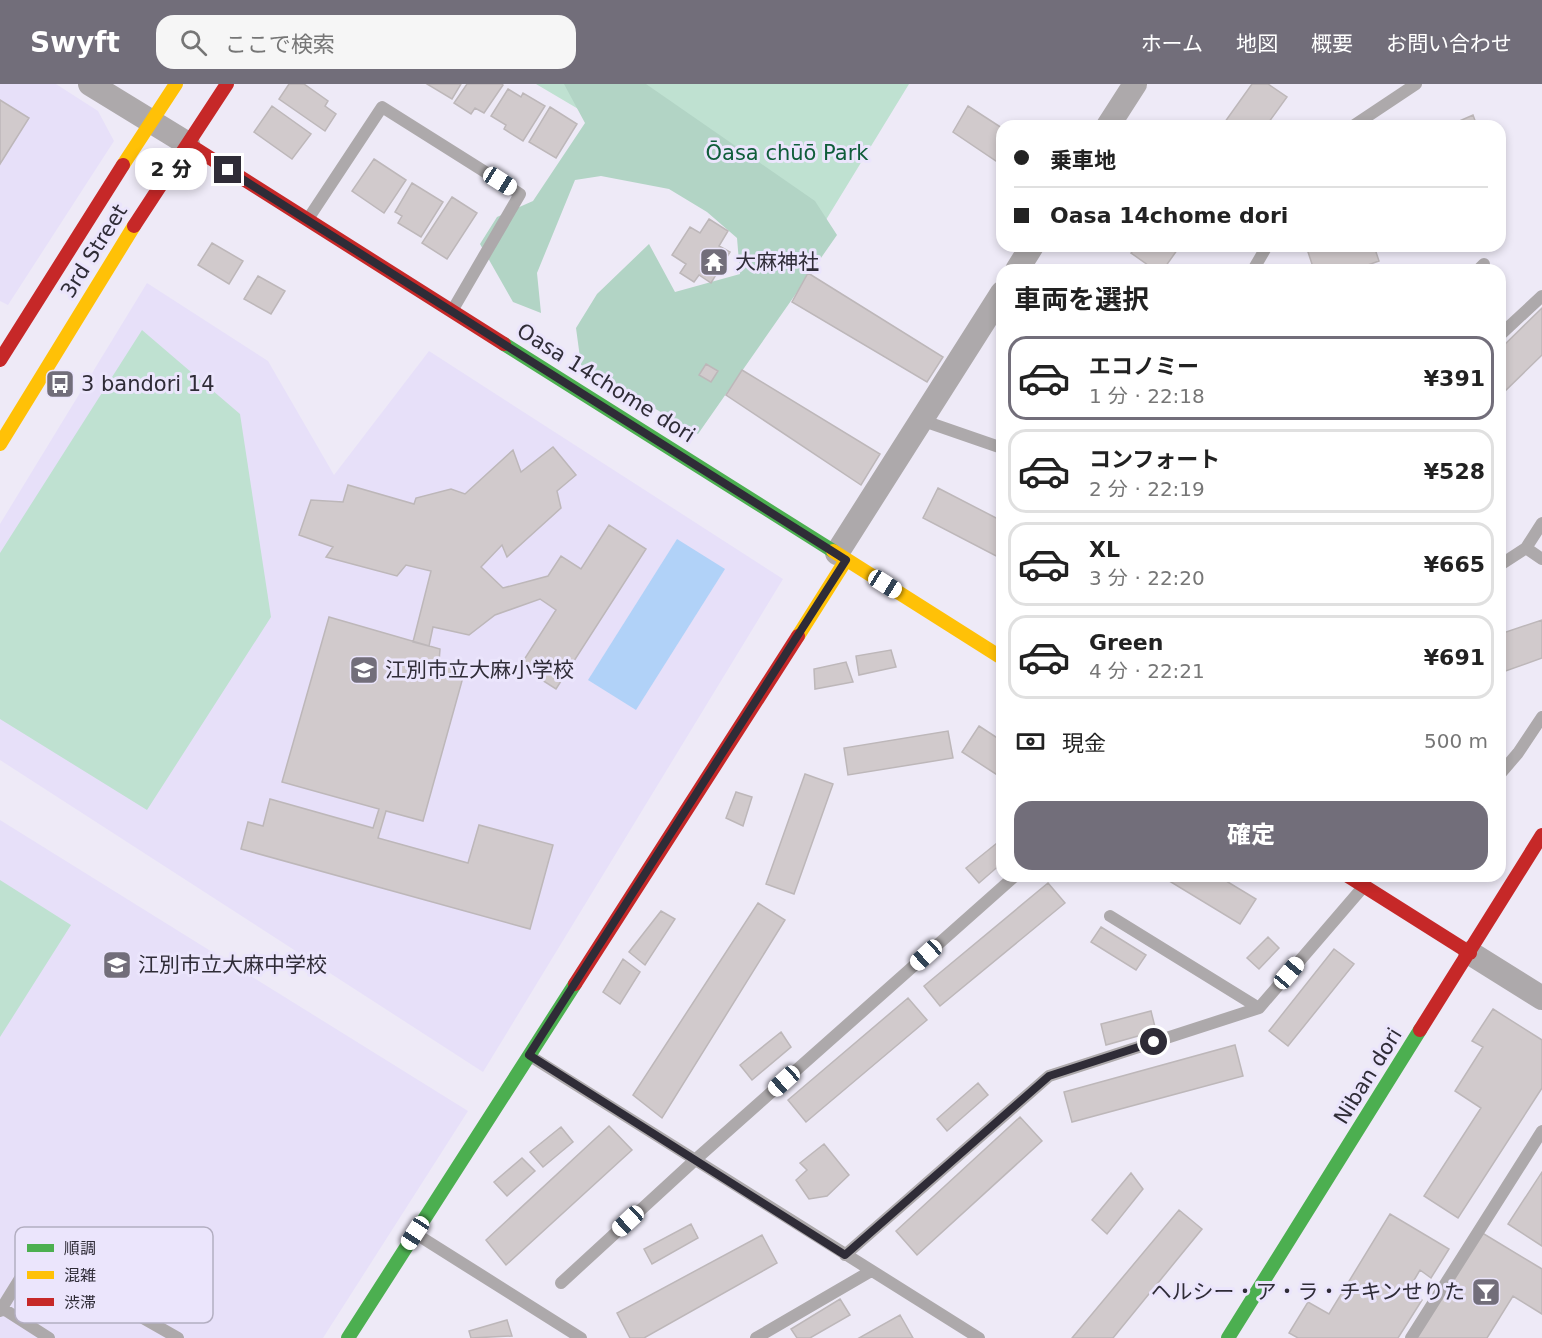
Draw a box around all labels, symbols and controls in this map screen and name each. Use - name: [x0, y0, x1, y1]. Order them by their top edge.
- search box: [156, 15, 576, 69]
- text: Swyft: [30, 26, 120, 59]
- icon: search: [177, 26, 210, 59]
- text: ここで検索: [225, 32, 335, 57]
- text: ホーム: [1141, 32, 1203, 56]
- text: 地図: [1236, 32, 1278, 56]
- text: 概要: [1311, 32, 1353, 56]
- text: お問い合わせ: [1386, 32, 1512, 56]
- park label: Ōasa chūō Park: [706, 140, 869, 165]
- text: 乗車地: [1050, 148, 1116, 173]
- callout: 2 分: [135, 149, 207, 191]
- route end: [214, 156, 241, 183]
- text: 2 分: [151, 157, 191, 181]
- car: [480, 164, 520, 198]
- street label: 3rd Street: [56, 200, 132, 302]
- text: Oasa 14chome dori: [1050, 203, 1288, 228]
- temple icon: 大麻神社: [698, 246, 730, 278]
- place label: 大麻神社: [735, 250, 819, 274]
- text: 車両を選択: [1014, 284, 1149, 315]
- street label: Oasa 14chome dori: [513, 319, 699, 447]
- icon: car: [1017, 351, 1071, 405]
- text: エコノミー: [1089, 354, 1199, 379]
- text: ¥391: [1424, 366, 1485, 391]
- bus stop icon: 3 bandori 14: [44, 368, 76, 400]
- place label: 3 bandori 14: [81, 372, 215, 396]
- text: 1 分 · 22:18: [1089, 384, 1205, 408]
- icon: car: [1017, 444, 1071, 498]
- text: コンフォート: [1089, 447, 1220, 472]
- text: ¥528: [1424, 459, 1485, 484]
- text: 2 分 · 22:19: [1089, 477, 1205, 501]
- icon: car: [1017, 537, 1071, 591]
- text: XL: [1089, 537, 1120, 562]
- text: ¥665: [1424, 552, 1485, 577]
- text: 3 分 · 22:20: [1089, 566, 1205, 590]
- car: [865, 567, 905, 601]
- icon: car: [1017, 630, 1071, 684]
- text: Green: [1089, 630, 1163, 655]
- text: ¥691: [1424, 645, 1485, 670]
- school or university icon: 江別市立大麻小学校: [348, 654, 380, 686]
- place label: 江別市立大麻小学校: [385, 658, 574, 682]
- text: 4 分 · 22:21: [1089, 659, 1205, 683]
- icon: cash: [1014, 725, 1047, 758]
- text: 500 m: [1424, 729, 1488, 753]
- text: 現金: [1062, 731, 1106, 756]
- button: 確定: [1014, 801, 1488, 870]
- car: [907, 936, 945, 974]
- school or university icon: 江別市立大麻中学校: [101, 949, 133, 981]
- place label: 江別市立大麻中学校: [138, 953, 327, 977]
- car: [1271, 953, 1307, 993]
- street label: Niban dori: [1329, 1024, 1407, 1128]
- route start: [1140, 1028, 1167, 1055]
- car: [765, 1062, 803, 1100]
- car: [609, 1202, 647, 1240]
- car: [398, 1213, 432, 1253]
- legend: [15, 1227, 213, 1323]
- text: 順調: [64, 1239, 96, 1258]
- text: 混雑: [64, 1266, 96, 1285]
- bar icon: ヘルシー・ア・ラ・チキンせりた: [1470, 1276, 1502, 1308]
- place label: ヘルシー・ア・ラ・チキンせりた: [1151, 1280, 1465, 1304]
- text: 渋滞: [64, 1293, 96, 1312]

